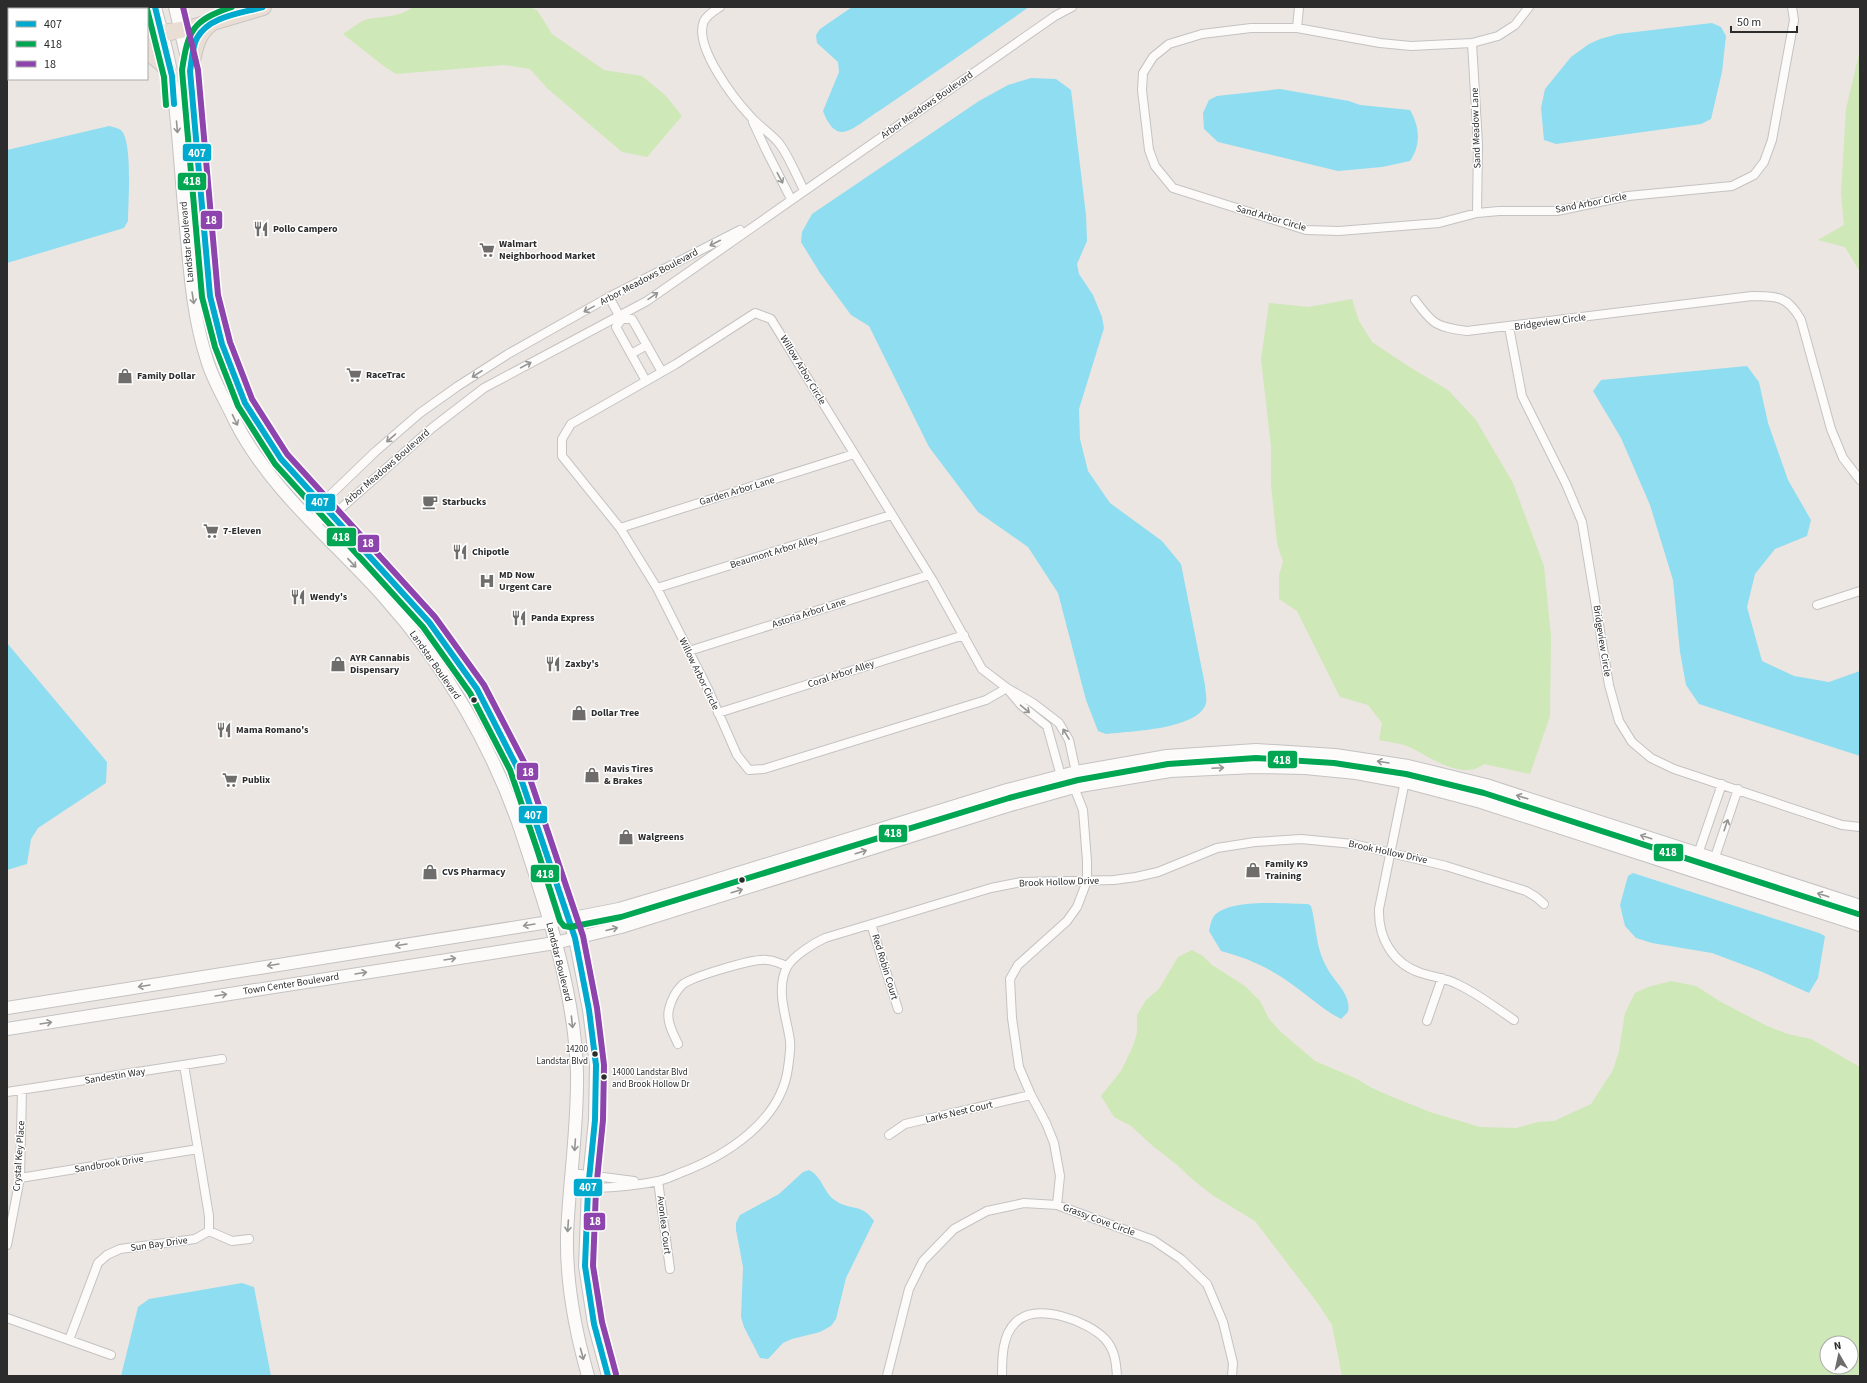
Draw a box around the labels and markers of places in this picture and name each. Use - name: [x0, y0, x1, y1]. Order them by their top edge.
- restaurant icon: Pollo Campero: [252, 220, 270, 238]
- place label: Pollo Campero: [273, 222, 338, 236]
- place label: Walmart Neighborhood Market: [499, 237, 596, 263]
- supermarket icon: Walmart Neighborhood Market: [478, 241, 496, 259]
- supermarket icon: RaceTrac: [345, 366, 363, 384]
- shop icon: Family Dollar: [116, 367, 134, 385]
- place label: RaceTrac: [366, 368, 406, 382]
- place label: Family Dollar: [137, 369, 195, 383]
- cafe icon: Starbucks: [421, 493, 439, 511]
- place label: Starbucks: [442, 495, 487, 509]
- supermarket icon: 7-Eleven: [202, 522, 220, 540]
- place label: 7-Eleven: [223, 524, 261, 538]
- restaurant icon: Chipotle: [451, 543, 469, 561]
- place label: Chipotle: [472, 545, 509, 559]
- place label: MD Now Urgent Care: [499, 568, 552, 594]
- hospital icon: MD Now Urgent Care: [478, 572, 496, 590]
- restaurant icon: Wendy's: [289, 588, 307, 606]
- place label: Wendy's: [310, 590, 348, 604]
- restaurant icon: Panda Express: [510, 609, 528, 627]
- place label: Panda Express: [531, 611, 595, 625]
- place label: AYR Cannabis Dispensary: [349, 651, 410, 677]
- shop icon: AYR Cannabis Dispensary: [329, 655, 347, 673]
- restaurant icon: Zaxby's: [544, 655, 562, 673]
- place label: Zaxby's: [565, 657, 599, 671]
- unlabelled marker: [469, 695, 479, 705]
- shop icon: Dollar Tree: [570, 704, 588, 722]
- place label: Dollar Tree: [591, 706, 639, 720]
- restaurant icon: Mama Romano's: [215, 721, 233, 739]
- place label: Mama Romano's: [236, 723, 309, 737]
- place label: Mavis Tires & Brakes: [604, 762, 654, 788]
- shop icon: Mavis Tires & Brakes: [583, 766, 601, 784]
- supermarket icon: Publix: [221, 771, 239, 789]
- place label: Publix: [242, 773, 270, 787]
- shop icon: Walgreens: [617, 828, 635, 846]
- place label: Walgreens: [638, 830, 684, 844]
- place label: Family K9 Training: [1265, 857, 1308, 883]
- shop icon: Family K9 Training: [1244, 861, 1262, 879]
- shop icon: CVS Pharmacy: [421, 863, 439, 881]
- place label: CVS Pharmacy: [442, 865, 506, 879]
- unlabelled marker: [737, 875, 747, 885]
- place label: 14200 Landstar Blvd: [537, 1043, 589, 1068]
- marker: 14200 Landstar Blvd: [590, 1049, 600, 1059]
- place label: 14000 Landstar Blvd and Brook Hollow Dr: [612, 1066, 691, 1091]
- marker: 14000 Landstar Blvd and Brook Hollow Dr: [599, 1072, 609, 1082]

